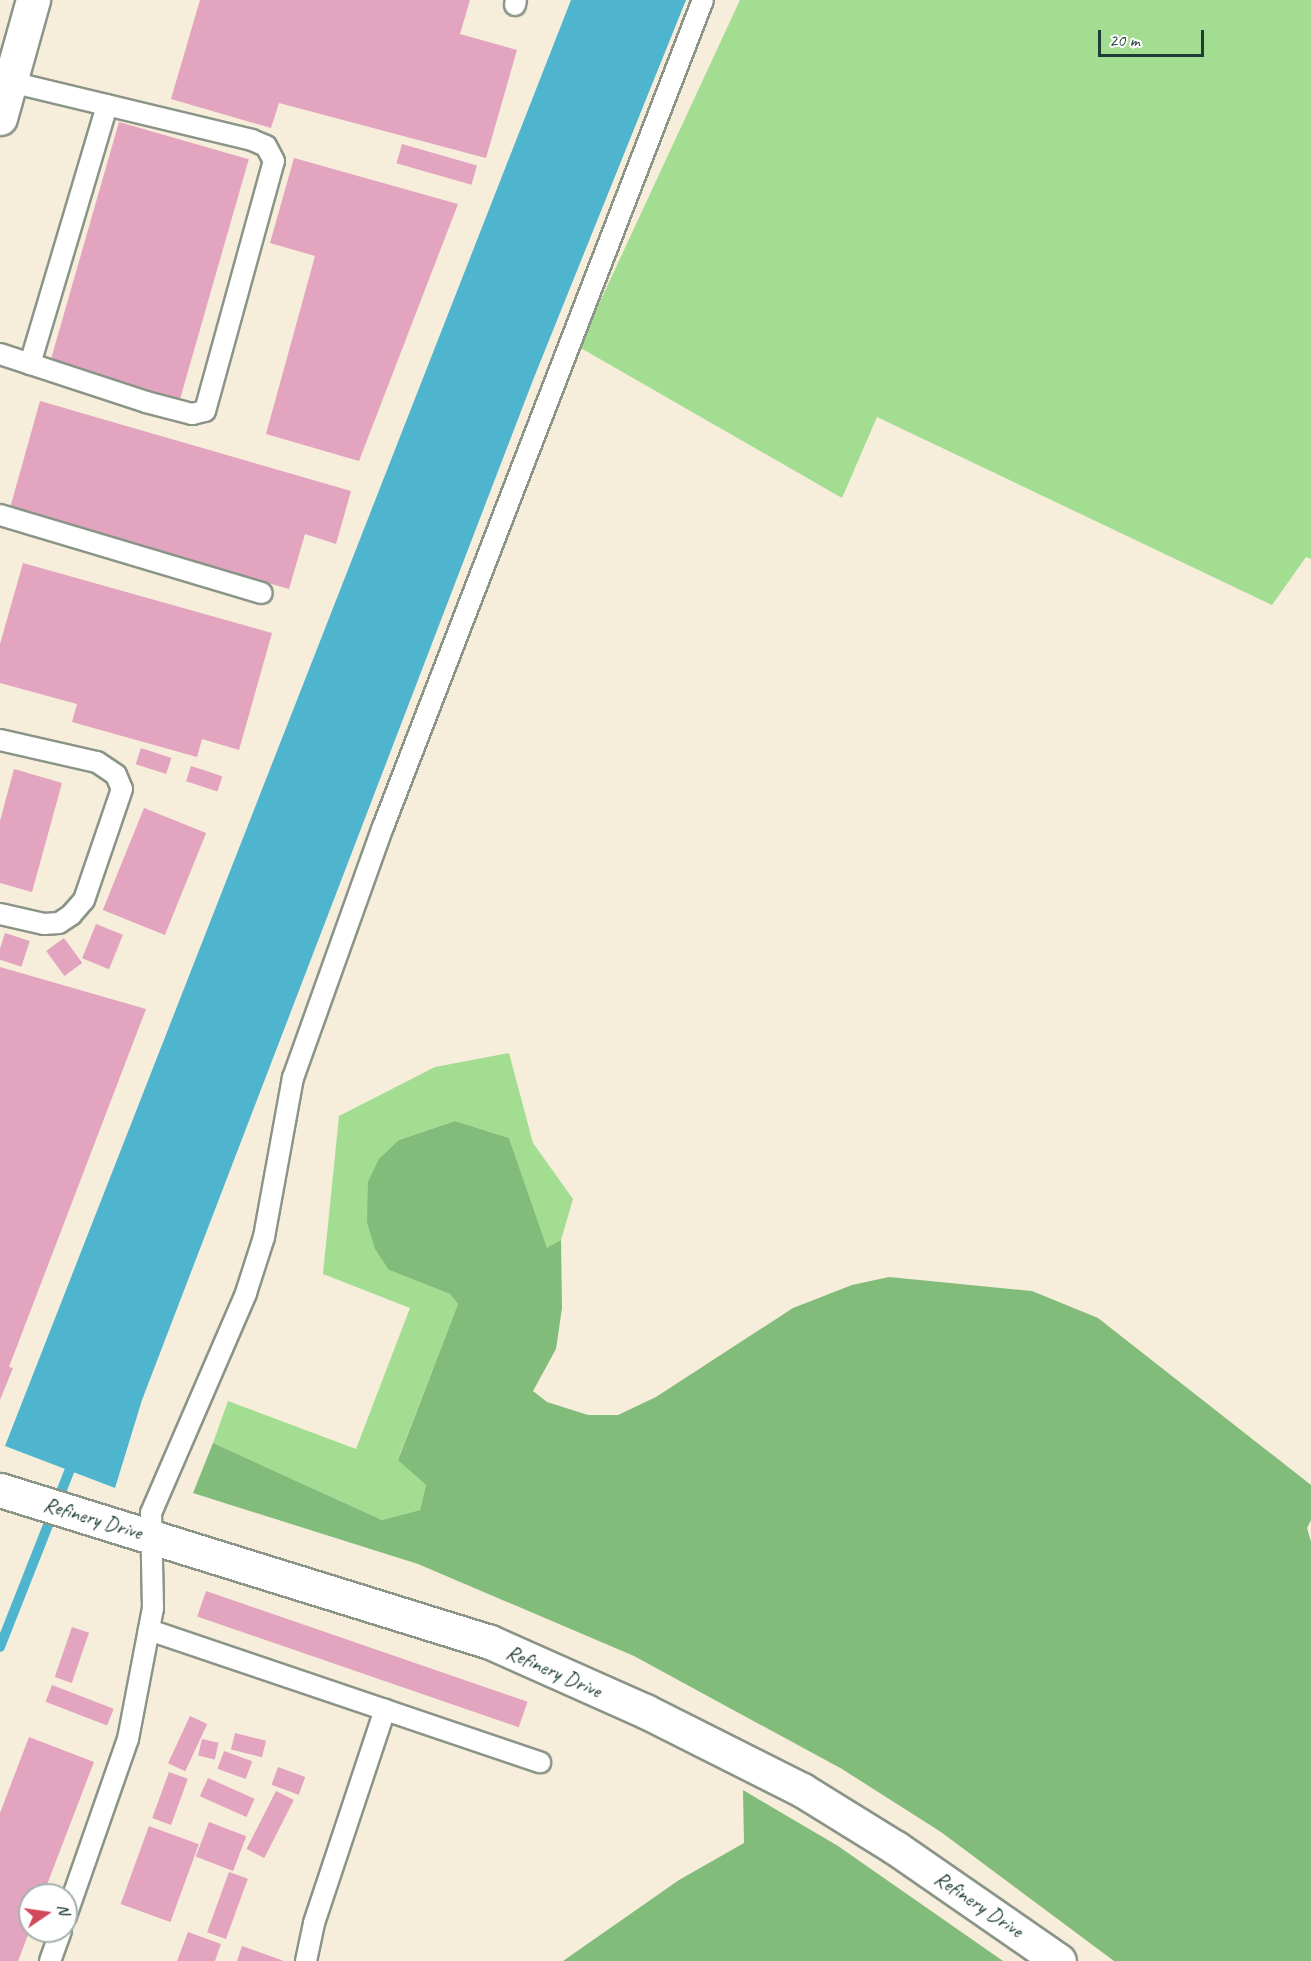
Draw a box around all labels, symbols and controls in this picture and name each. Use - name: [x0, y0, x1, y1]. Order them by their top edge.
- scale bar: [1101, 18, 1208, 56]
- text: 20 m: [1109, 29, 1140, 51]
- street label: Refinery Drive: [41, 1491, 145, 1545]
- street label: Refinery Drive: [503, 1639, 605, 1703]
- street label: Refinery Drive: [930, 1865, 1028, 1943]
- north arrow: [18, 1883, 78, 1943]
- text: N: [53, 1902, 74, 1916]

